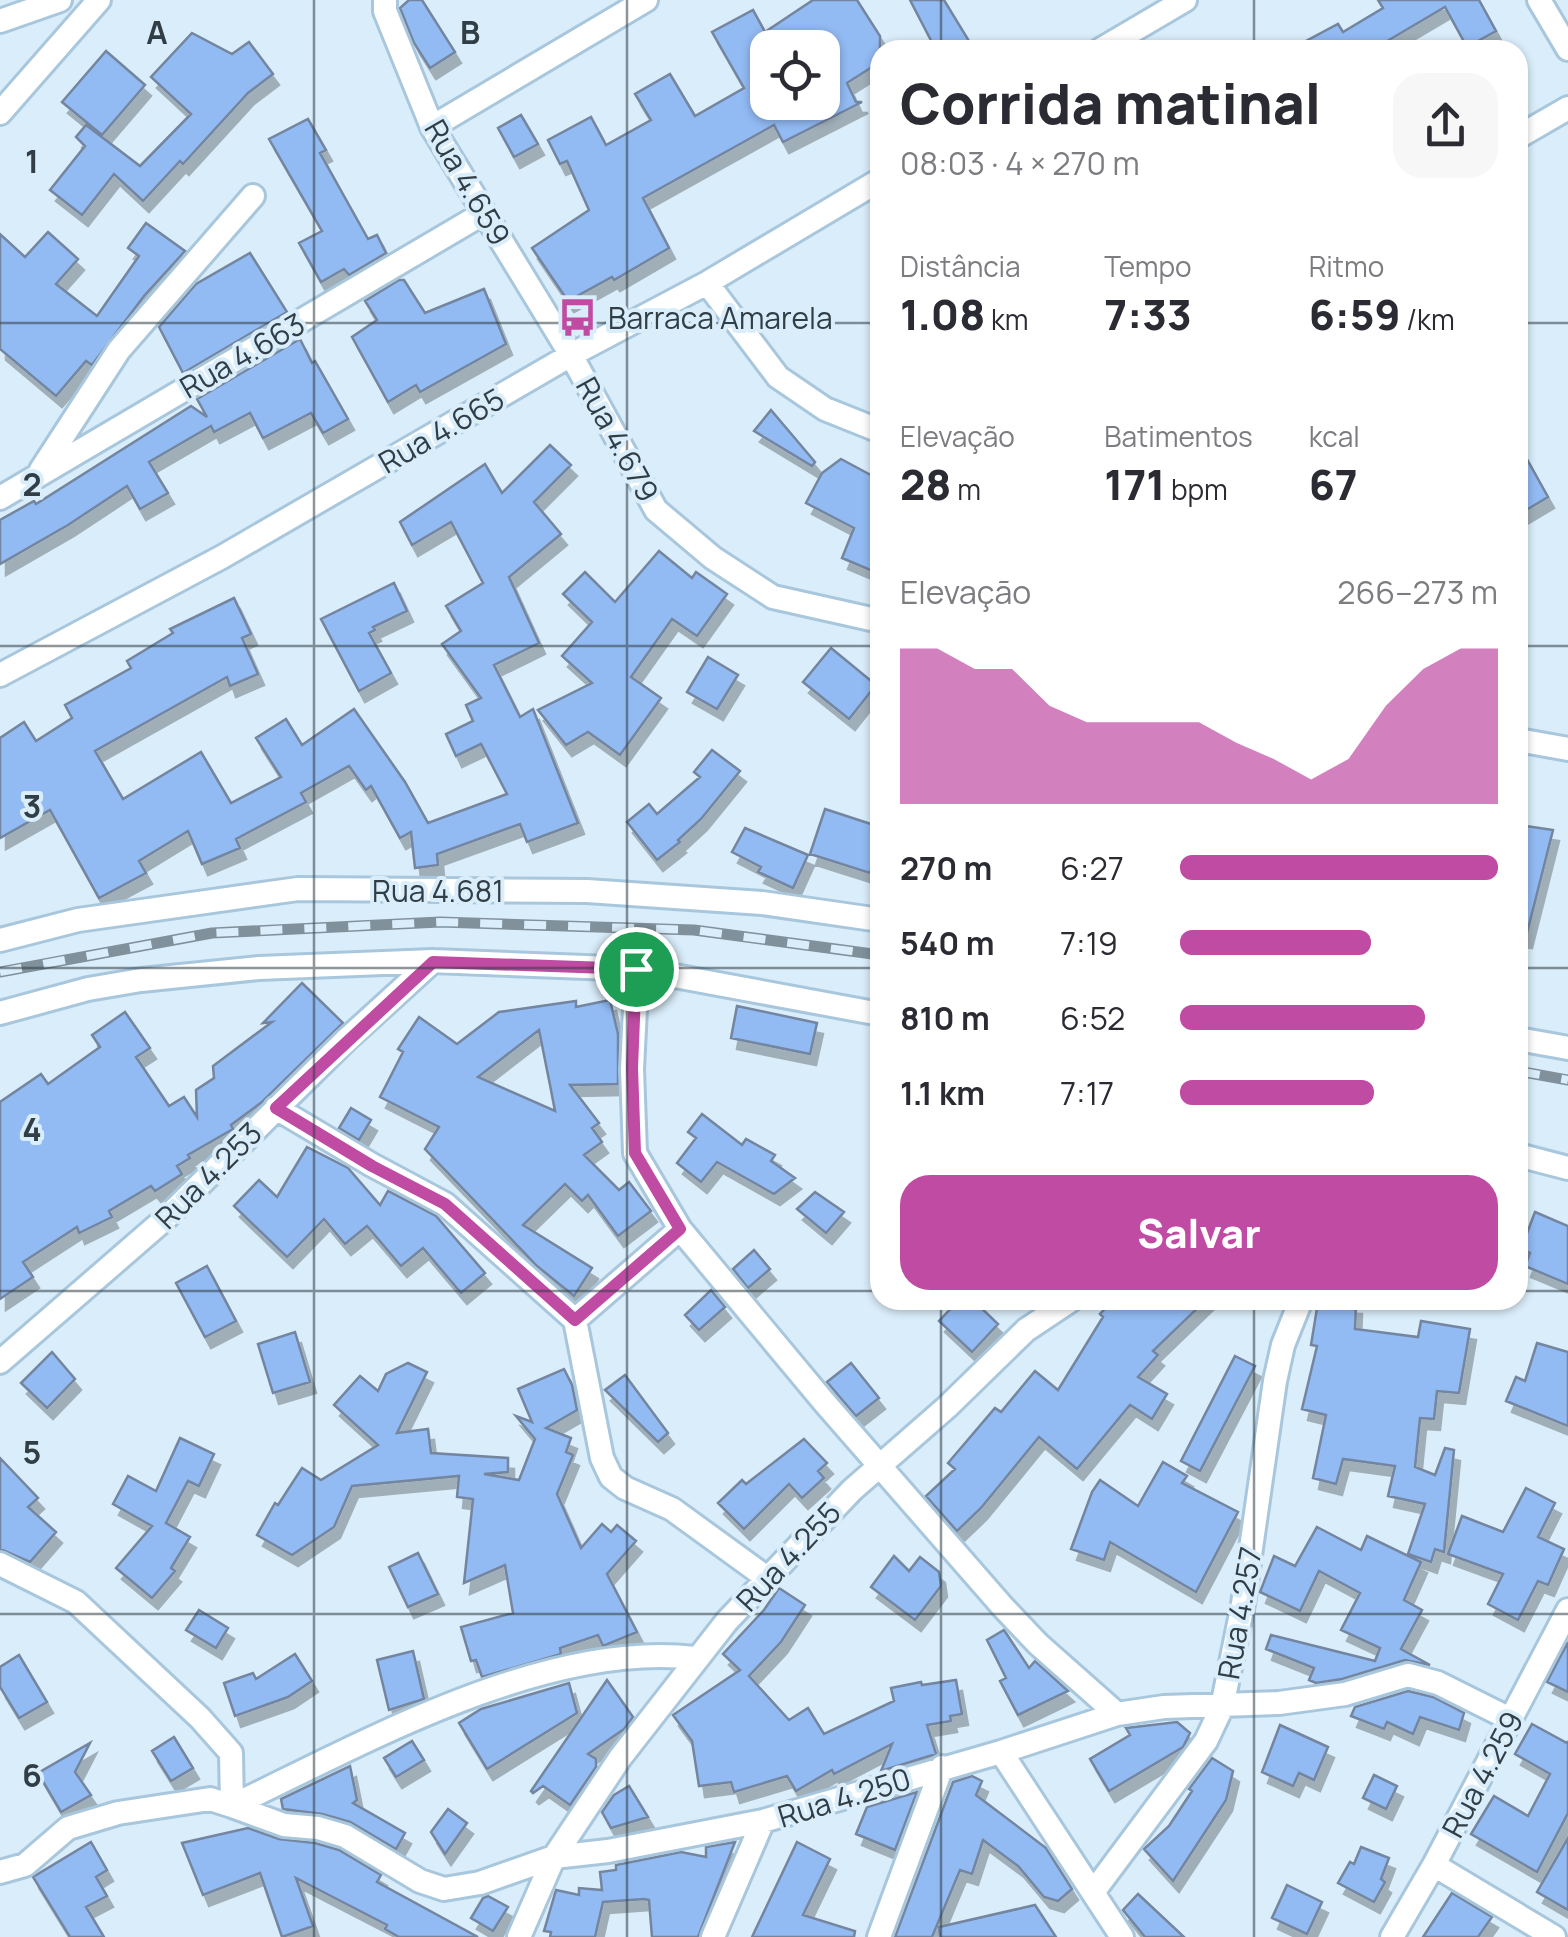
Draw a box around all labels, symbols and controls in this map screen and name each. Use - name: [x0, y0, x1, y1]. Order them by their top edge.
- text: A: [146, 10, 168, 54]
- text: B: [460, 10, 480, 54]
- map controls: [750, 30, 840, 120]
- button: locate: [750, 30, 840, 120]
- text: Corrida matinal: [900, 65, 1321, 141]
- button: share: [1393, 73, 1498, 178]
- street label: Rua 4.659: [416, 112, 520, 252]
- text: 1: [25, 139, 39, 183]
- text: 08:03 · 4 × 270 m: [900, 141, 1140, 185]
- text: Distância: [900, 247, 1021, 285]
- text: Tempo: [1104, 247, 1192, 285]
- text: Ritmo: [1309, 247, 1384, 285]
- text: 1.08: [900, 285, 985, 343]
- text: 7:33: [1104, 285, 1192, 343]
- text: 6:59: [1309, 285, 1401, 343]
- bus stop icon: Barraca Amarela: [557, 296, 599, 338]
- place label: Barraca Amarela: [608, 297, 833, 338]
- text: km: [985, 300, 1029, 338]
- text: /km: [1401, 300, 1455, 338]
- street label: Rua 4.663: [172, 303, 312, 407]
- street label: Rua 4.679: [567, 369, 669, 509]
- street label: Rua 4.665: [371, 378, 511, 482]
- text: Elevação: [900, 417, 1015, 455]
- text: Batimentos: [1104, 417, 1253, 455]
- text: kcal: [1309, 417, 1360, 455]
- text: 28: [900, 455, 952, 513]
- text: 171: [1104, 455, 1165, 513]
- text: 67: [1309, 455, 1358, 513]
- text: 2: [22, 462, 42, 506]
- text: m: [952, 470, 981, 508]
- text: bpm: [1165, 470, 1228, 508]
- text: Elevação: [900, 570, 1031, 614]
- text: 266–273 m: [1337, 570, 1498, 614]
- text: 3: [23, 784, 41, 828]
- text: 270 m: [900, 846, 992, 890]
- text: 6:27: [1060, 846, 1124, 890]
- street label: Rua 4.681: [372, 870, 504, 911]
- text: 540 m: [900, 921, 994, 965]
- text: 7:19: [1060, 921, 1118, 965]
- pin: [594, 927, 679, 1012]
- icon: arrive: [609, 942, 664, 997]
- text: 810 m: [900, 996, 990, 1040]
- text: 6:52: [1060, 996, 1125, 1040]
- text: 1.1 km: [900, 1071, 985, 1115]
- text: 7:17: [1060, 1071, 1114, 1115]
- text: 4: [22, 1107, 42, 1151]
- street label: Rua 4.253: [146, 1113, 270, 1237]
- button: Salvar: [900, 1175, 1498, 1290]
- text: 5: [23, 1430, 41, 1474]
- street label: Rua 4.255: [727, 1492, 849, 1620]
- street label: Rua 4.257: [1207, 1544, 1271, 1682]
- street label: Rua 4.259: [1432, 1704, 1532, 1844]
- text: 6: [22, 1753, 42, 1797]
- street label: Rua 4.250: [773, 1757, 915, 1837]

